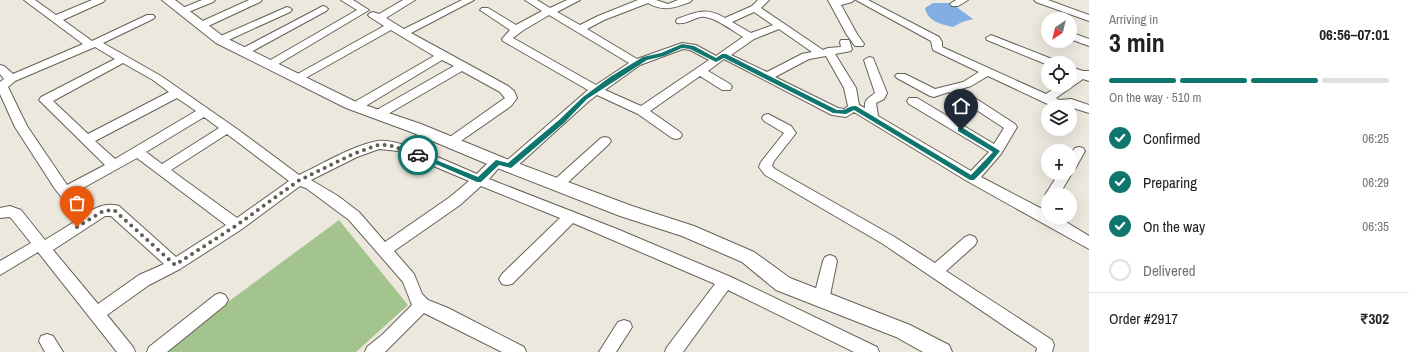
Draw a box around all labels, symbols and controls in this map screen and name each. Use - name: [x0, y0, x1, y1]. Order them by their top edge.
- text: Arriving in: [1109, 11, 1158, 28]
- north arrow: [1041, 12, 1077, 48]
- map controls: [1041, 12, 1077, 224]
- text: 06:56–07:01: [1319, 24, 1389, 45]
- text: 3 min: [1109, 25, 1165, 60]
- button: locate: [1041, 56, 1077, 92]
- pin: [944, 89, 978, 130]
- text: On the way · 510 m: [1109, 89, 1201, 106]
- icon: home: [950, 95, 972, 117]
- button: layers: [1041, 100, 1077, 136]
- icon: check: [1109, 127, 1131, 149]
- text: Confirmed: [1143, 128, 1200, 149]
- text: 06:25: [1362, 130, 1389, 147]
- courier: [398, 135, 438, 175]
- icon: car: [407, 144, 429, 166]
- button: +: [1041, 144, 1077, 180]
- icon: check: [1109, 171, 1131, 193]
- text: Preparing: [1143, 172, 1197, 193]
- text: 06:29: [1362, 174, 1389, 191]
- pin: [60, 186, 94, 227]
- button: −: [1041, 188, 1077, 224]
- icon: bag: [66, 192, 88, 214]
- icon: check: [1109, 215, 1131, 237]
- text: On the way: [1143, 216, 1205, 237]
- text: 06:35: [1362, 218, 1389, 235]
- text: Delivered: [1143, 260, 1196, 281]
- text: Order #2917: [1109, 308, 1178, 329]
- text: ₹302: [1360, 308, 1389, 329]

